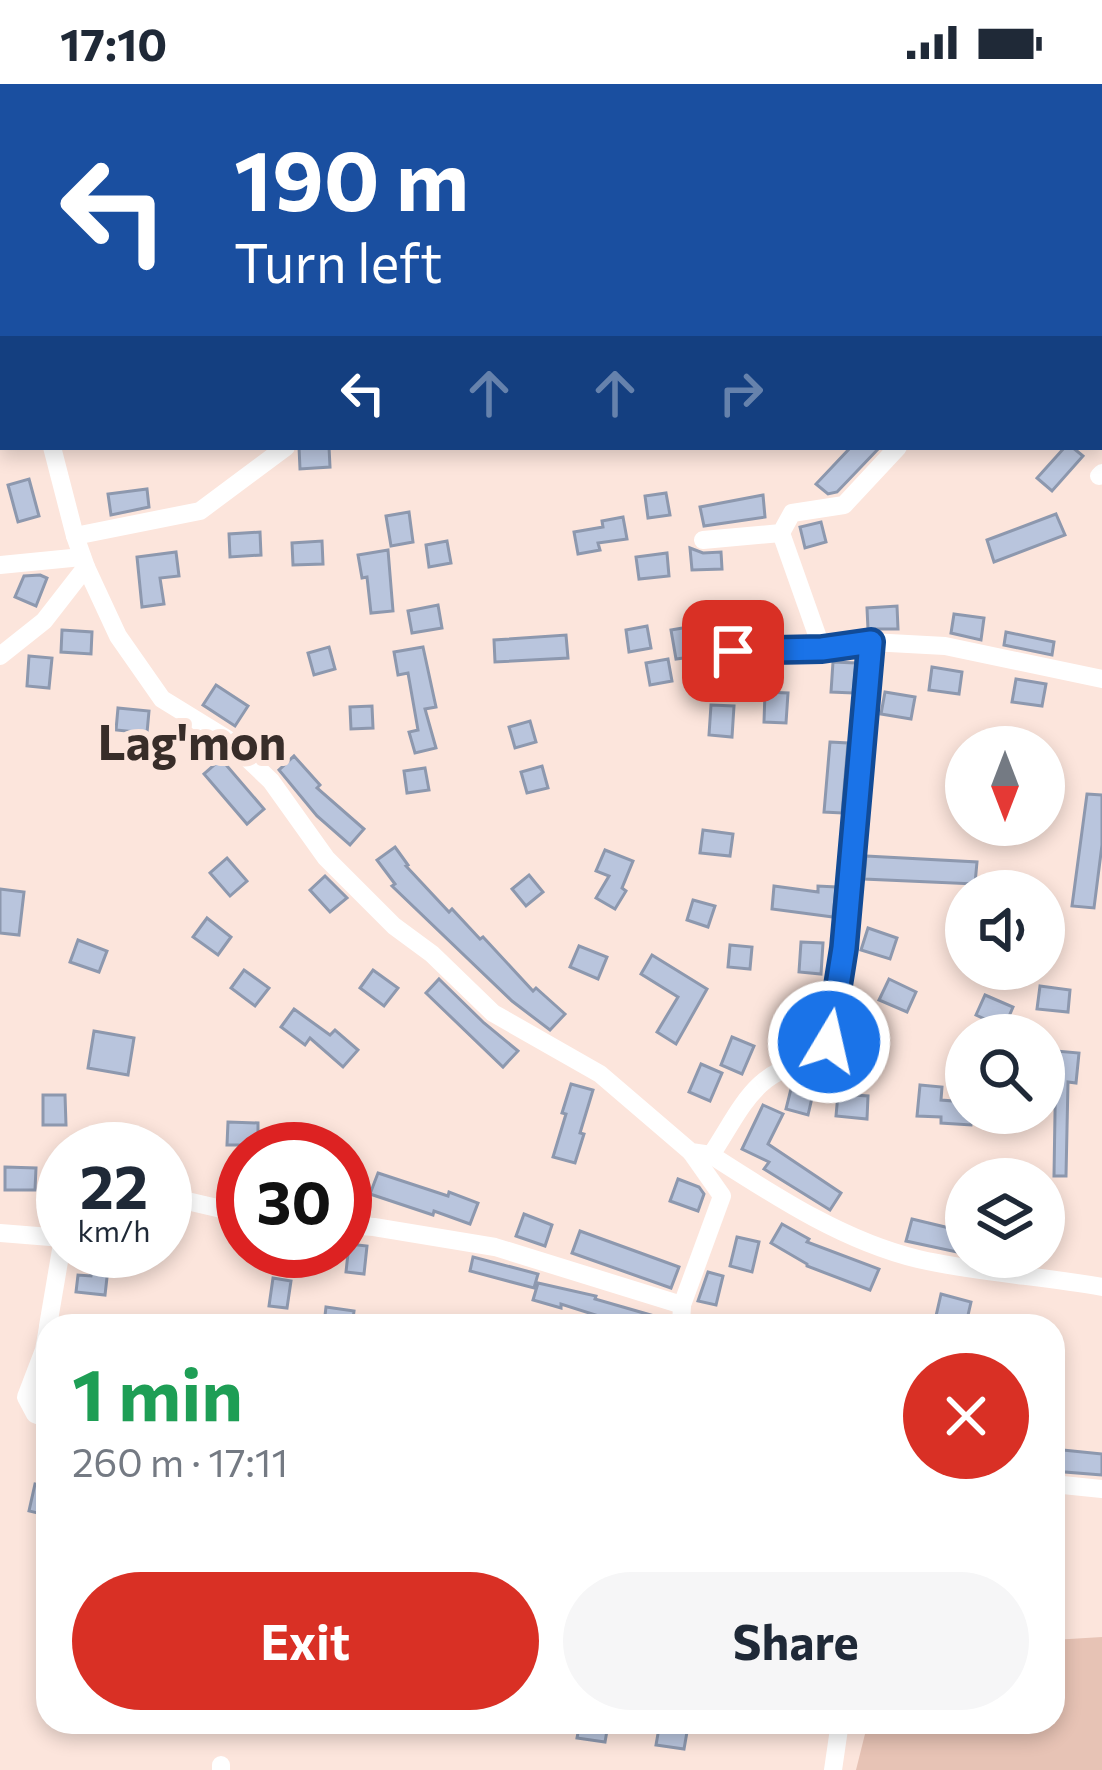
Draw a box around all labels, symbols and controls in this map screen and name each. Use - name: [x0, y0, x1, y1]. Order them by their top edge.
- text: 17:10: [60, 15, 167, 70]
- text: 190 m: [234, 126, 469, 228]
- icon: left: [36, 132, 192, 288]
- text: Turn left: [234, 228, 442, 294]
- icon: left: [330, 360, 396, 426]
- icon: ahead: [456, 360, 522, 426]
- icon: ahead: [582, 360, 648, 426]
- icon: right: [708, 360, 774, 426]
- pin: [682, 600, 784, 702]
- icon: arrive: [700, 618, 766, 684]
- district label: Lag'mon: [98, 711, 286, 770]
- north arrow: [945, 726, 1065, 846]
- map controls: [945, 726, 1065, 1278]
- button: sound: [945, 870, 1065, 990]
- position arrow: [766, 979, 892, 1105]
- button: search: [945, 1014, 1065, 1134]
- speed limit sign: 30: [216, 1122, 372, 1278]
- text: 22: [80, 1148, 148, 1221]
- button: layers: [945, 1158, 1065, 1278]
- text: km/h: [78, 1211, 150, 1248]
- text: 1 min: [72, 1348, 243, 1436]
- button: close: [903, 1353, 1029, 1479]
- text: 260 m · 17:11: [72, 1437, 288, 1485]
- button: Exit: [72, 1572, 539, 1710]
- button: Share: [563, 1572, 1029, 1710]

